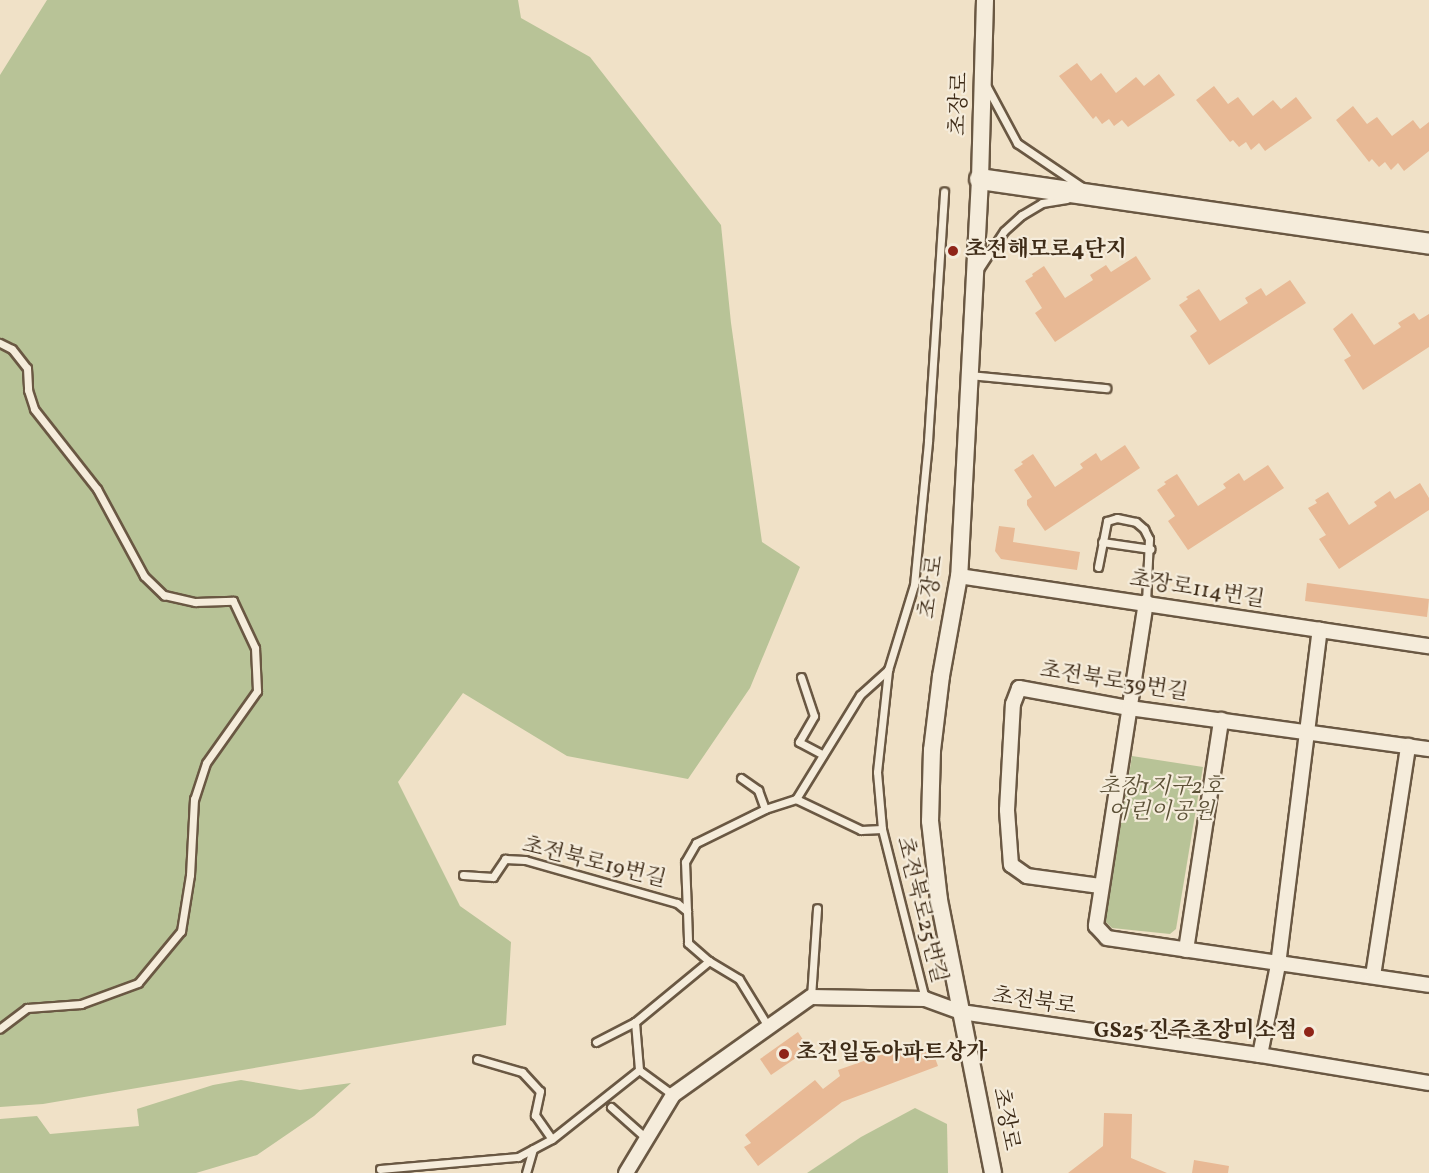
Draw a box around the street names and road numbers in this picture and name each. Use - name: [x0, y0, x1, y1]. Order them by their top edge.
- street label: 초장로: [946, 72, 974, 136]
- street label: 초장로: [914, 554, 950, 620]
- street label: 초장로114번길: [1128, 566, 1266, 614]
- street label: 초전북로39번길: [1038, 657, 1190, 707]
- street label: 초전북로19번길: [519, 832, 669, 894]
- street label: 초전북로25번길: [890, 834, 952, 986]
- street label: 초전북로: [990, 983, 1078, 1021]
- street label: 초장로: [986, 1085, 1024, 1153]

